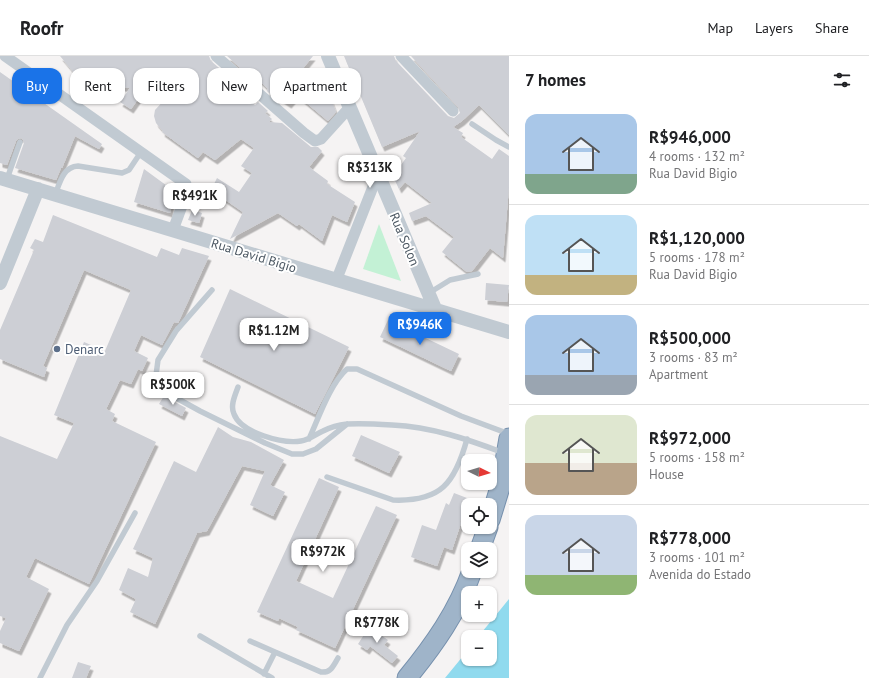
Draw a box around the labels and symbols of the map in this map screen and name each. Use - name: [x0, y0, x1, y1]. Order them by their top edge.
- pin: R$313K: [337, 155, 403, 189]
- pin: R$491K: [162, 183, 228, 217]
- street label: Rua Solon: [386, 210, 423, 268]
- street label: Rua David Bigio: [209, 234, 299, 277]
- pin: R$946K: [387, 312, 453, 346]
- pin: R$1.12M: [237, 318, 311, 352]
- place label: Denarc: [65, 341, 104, 358]
- marker: Denarc: [52, 344, 62, 354]
- pin: R$500K: [140, 372, 206, 406]
- north arrow: [461, 454, 497, 490]
- pin: R$972K: [290, 539, 356, 573]
- pin: R$778K: [344, 610, 410, 644]

